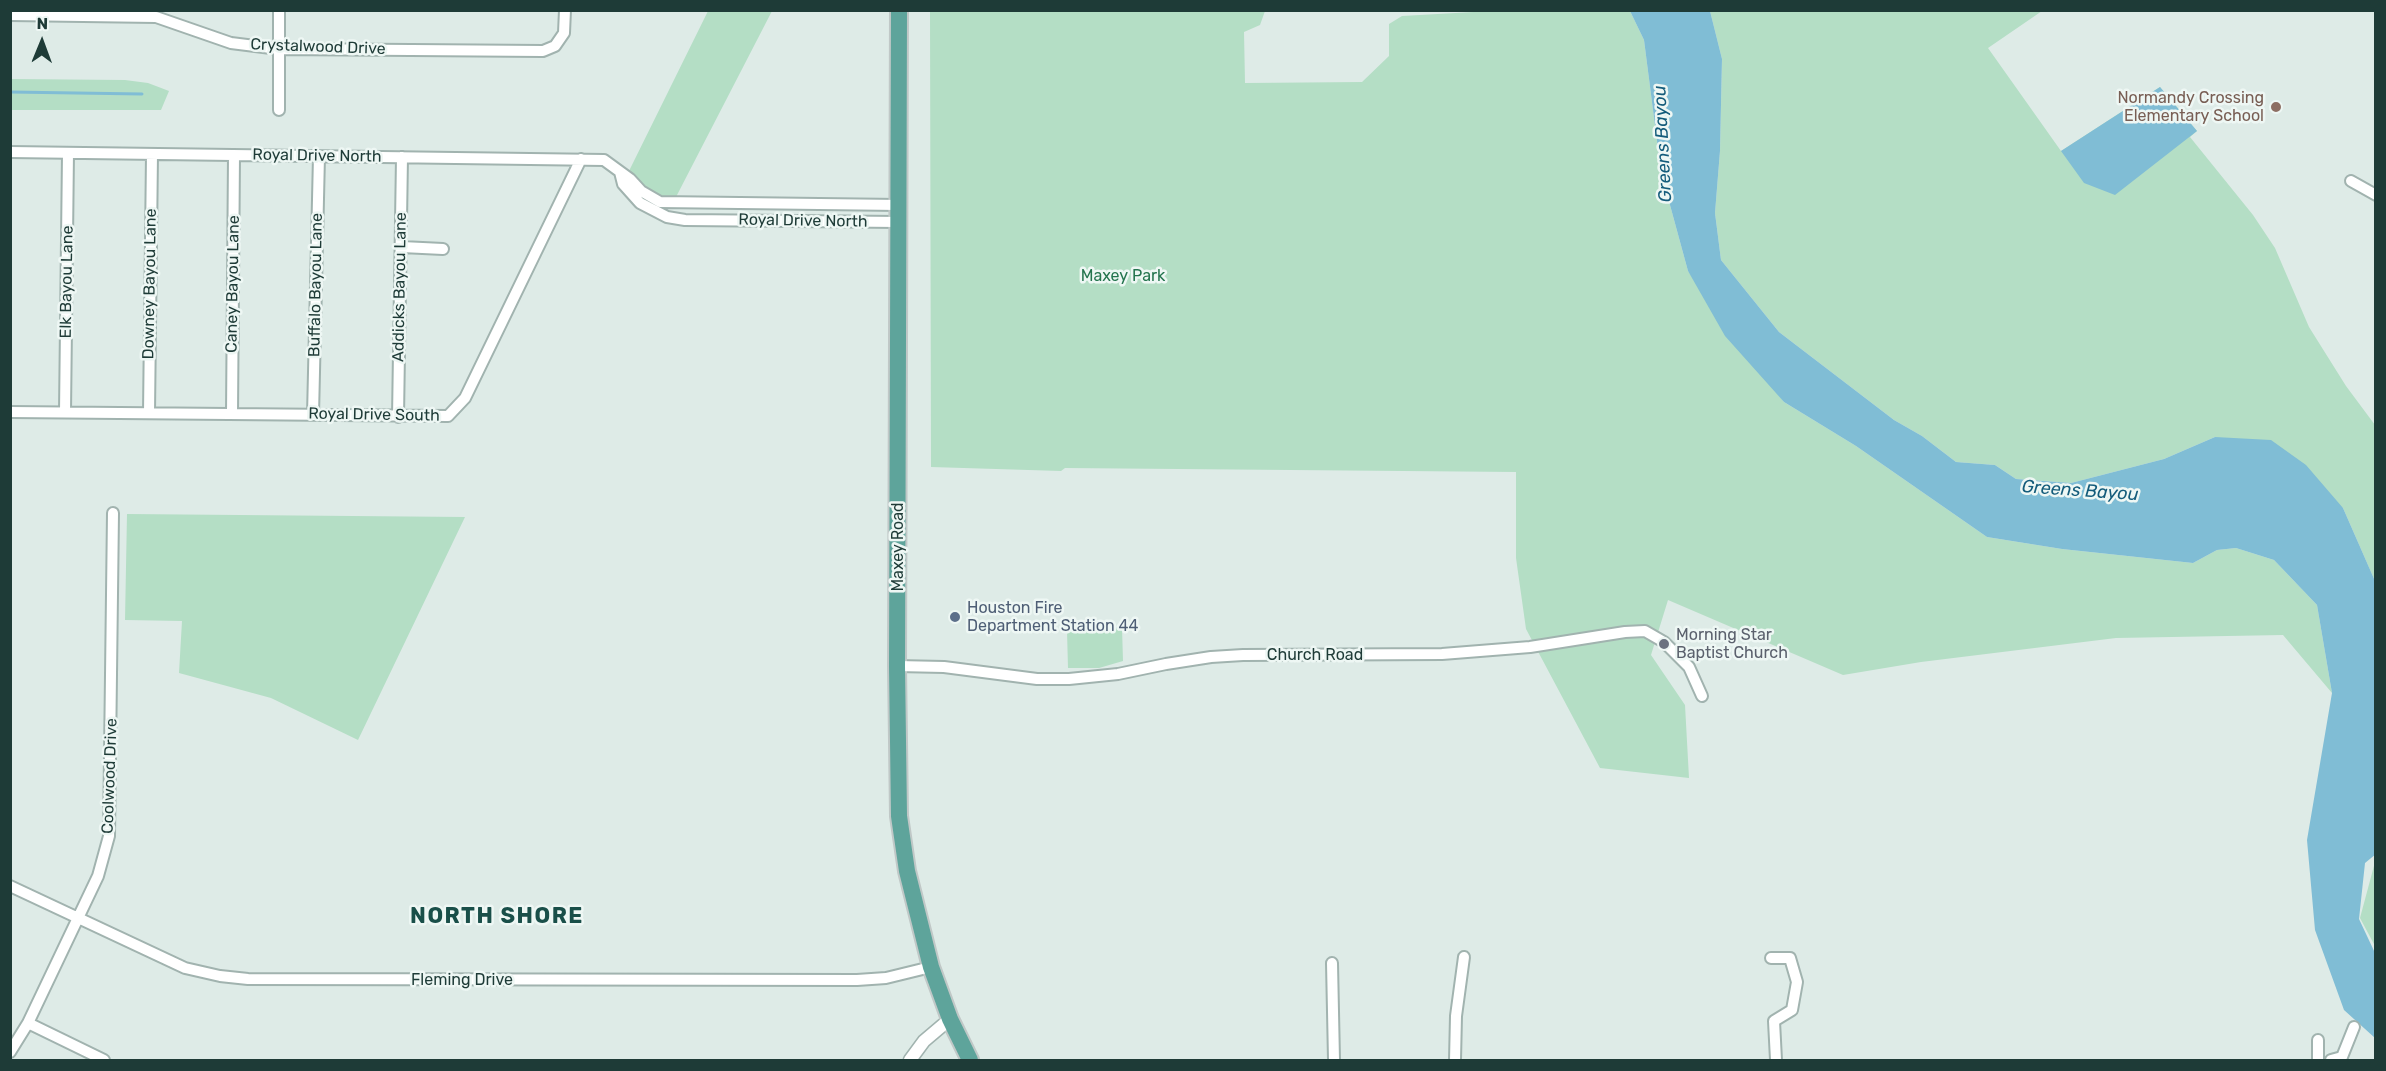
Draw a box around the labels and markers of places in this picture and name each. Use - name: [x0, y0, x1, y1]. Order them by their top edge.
- place label: Normandy Crossing Elementary School: [2117, 88, 2264, 126]
- marker: Normandy Crossing Elementary School: [2269, 100, 2283, 114]
- place label: Houston Fire Department Station 44: [967, 598, 1138, 636]
- marker: Houston Fire Department Station 44: [948, 610, 962, 624]
- place label: Morning Star Baptist Church: [1676, 625, 1788, 663]
- marker: Morning Star Baptist Church: [1657, 637, 1671, 651]

